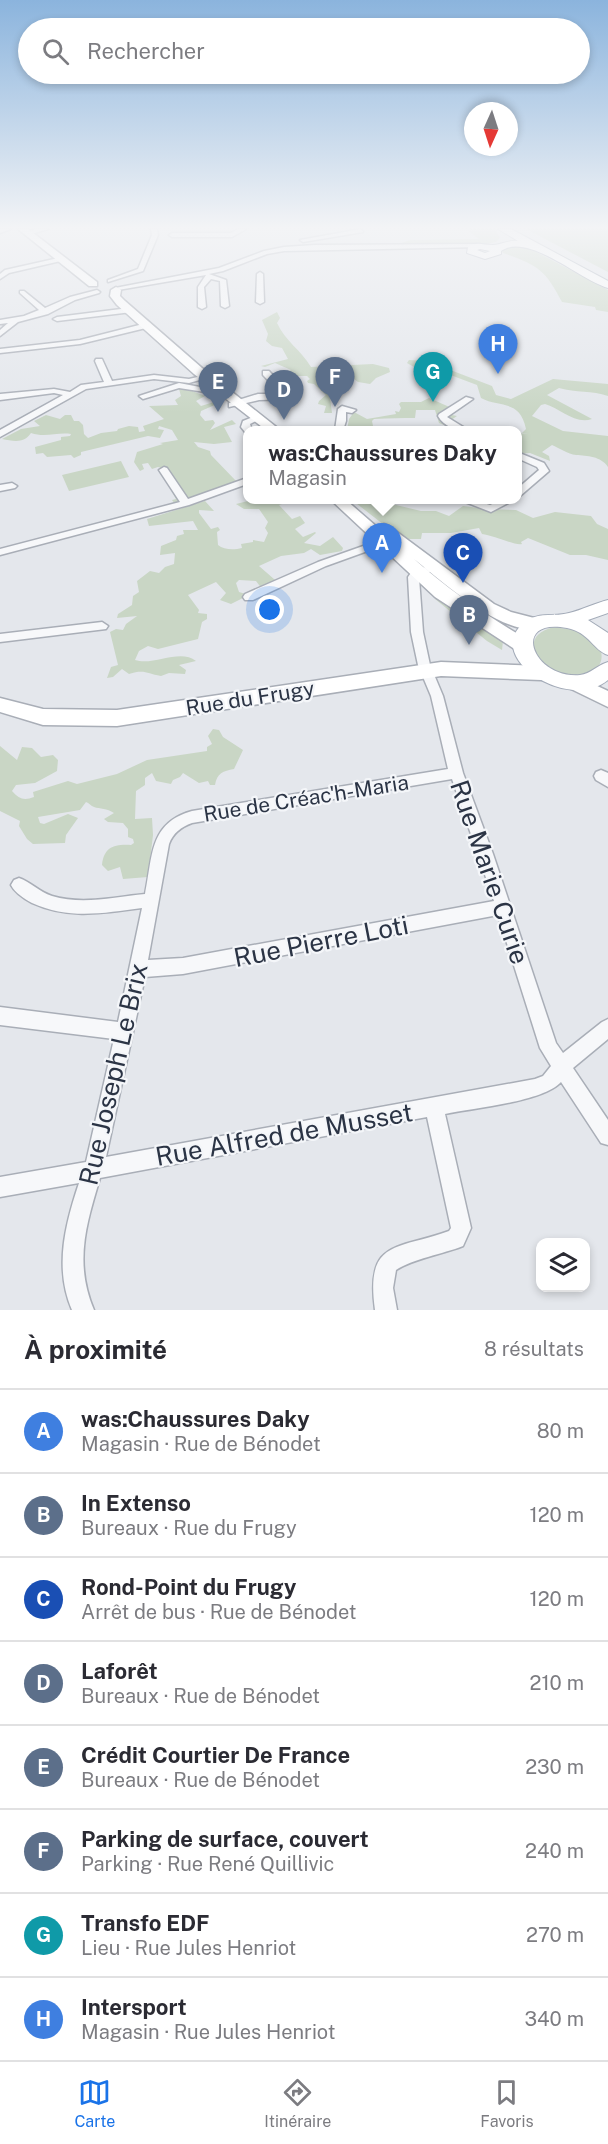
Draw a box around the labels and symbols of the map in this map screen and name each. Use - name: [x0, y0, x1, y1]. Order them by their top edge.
- north arrow: [464, 102, 518, 156]
- pin: H: [478, 324, 518, 374]
- pin: G: [414, 352, 452, 402]
- pin: F: [316, 358, 354, 407]
- pin: E: [198, 362, 238, 412]
- pin: D: [264, 370, 304, 420]
- pin: A: [362, 524, 401, 573]
- pin: C: [444, 534, 482, 583]
- your location: [255, 595, 284, 624]
- pin: B: [450, 596, 488, 645]
- street label: Rue du Frugy: [184, 676, 316, 720]
- street label: Rue de Créac'h-Maria: [202, 769, 410, 827]
- street label: Rue Marie Curie: [444, 776, 536, 968]
- street label: Rue Pierre Loti: [231, 909, 411, 973]
- street label: Rue Joseph Le Brix: [72, 960, 154, 1188]
- street label: Rue Alfred de Musset: [153, 1096, 415, 1172]

